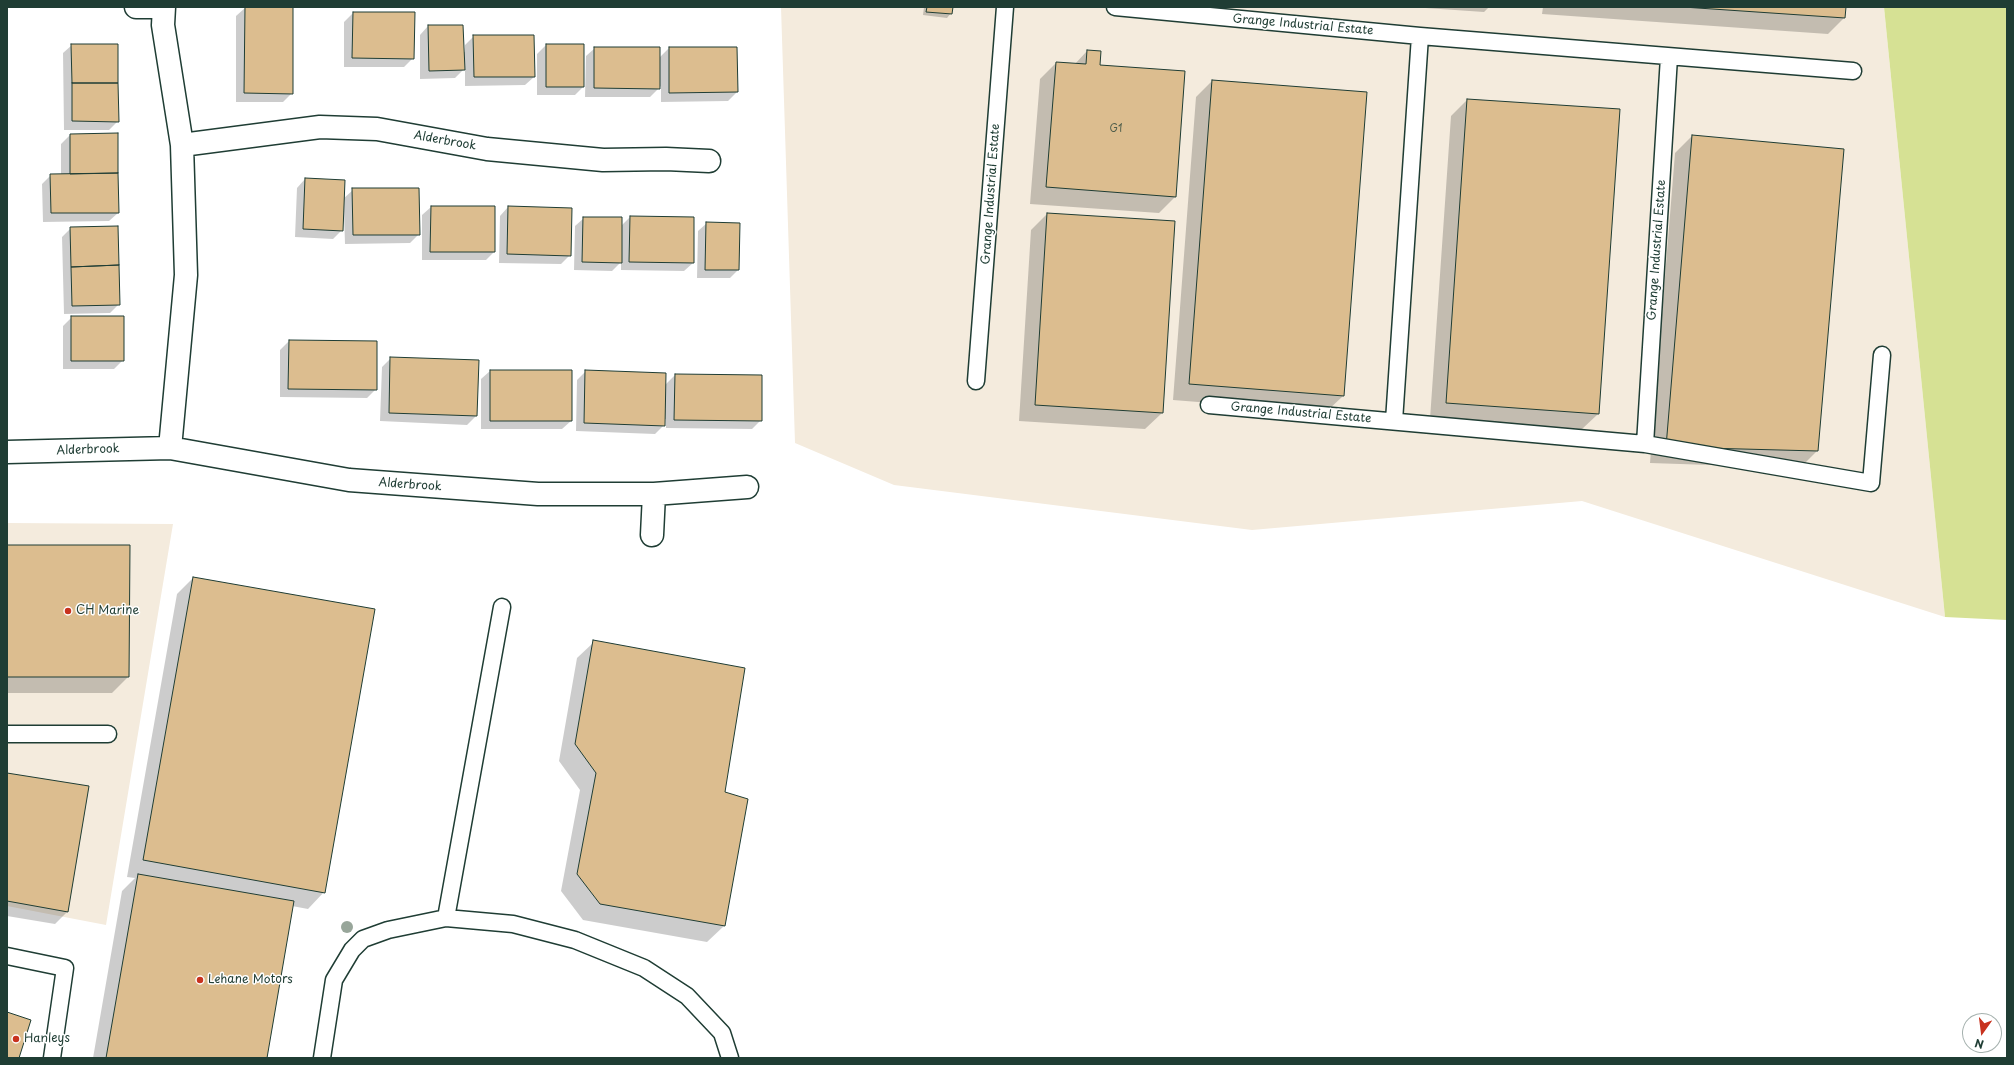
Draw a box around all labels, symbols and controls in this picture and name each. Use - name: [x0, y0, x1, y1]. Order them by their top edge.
- street label: Grange Industrial Estate: [1232, 12, 1374, 38]
- street label: Grange Industrial Estate: [979, 123, 1003, 265]
- house number: G1: [1110, 123, 1122, 135]
- street label: Alderbrook: [413, 128, 477, 154]
- street label: Grange Industrial Estate: [1645, 179, 1669, 321]
- street label: Grange Industrial Estate: [1230, 400, 1372, 426]
- street label: Alderbrook: [56, 442, 120, 458]
- street label: Alderbrook: [378, 476, 442, 494]
- place label: CH Marine: [76, 604, 139, 618]
- marker: CH Marine: [63, 606, 73, 616]
- place label: Lehane Motors: [208, 973, 293, 987]
- marker: Lehane Motors: [195, 975, 205, 985]
- north arrow: [1962, 1013, 2002, 1053]
- place label: Hanleys: [24, 1032, 70, 1046]
- marker: Hanleys: [11, 1034, 21, 1044]
- text: N: [1973, 1035, 1986, 1053]

